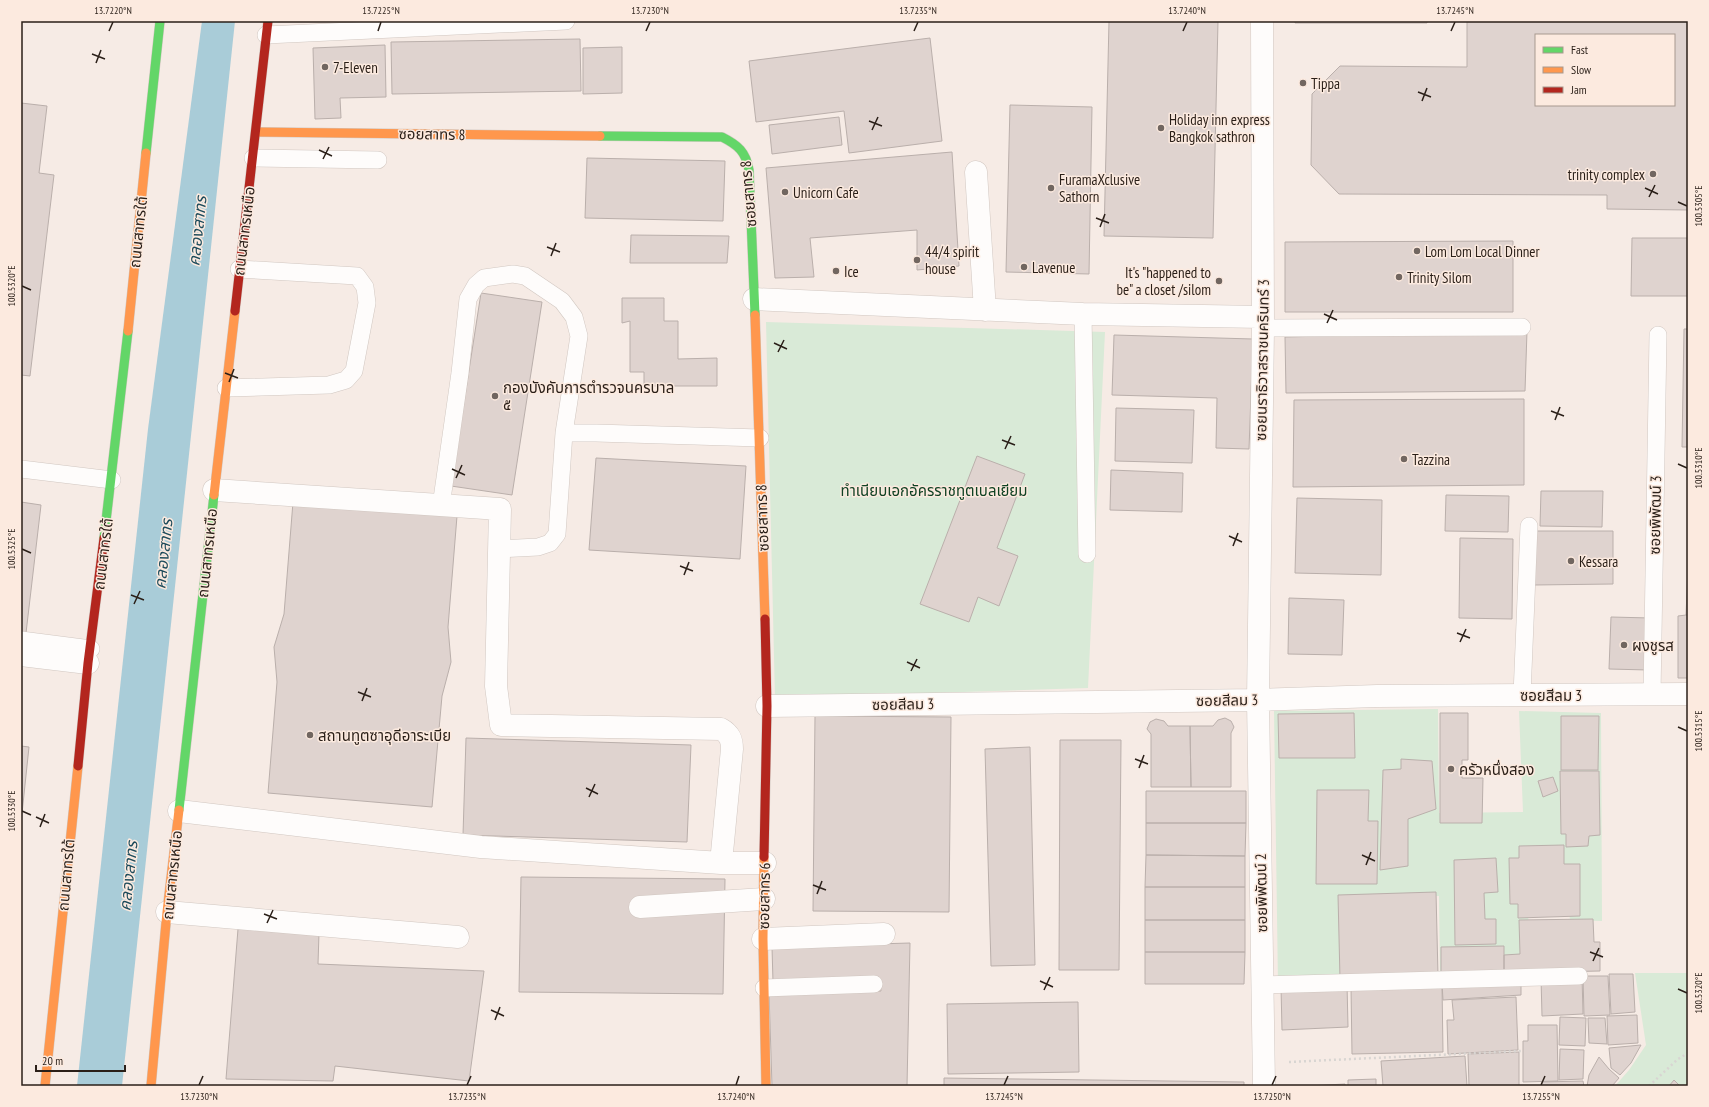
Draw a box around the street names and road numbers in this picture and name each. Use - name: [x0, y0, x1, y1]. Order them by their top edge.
- street label: ซอยสาทร 8: [398, 124, 466, 144]
- street label: ซอยสาทร 8: [736, 160, 760, 228]
- street label: ถนนสาทรเหนือ: [229, 185, 259, 277]
- street label: ถนนสาทรใต้: [125, 195, 151, 269]
- street label: ซอยนราธิวาสราชนครินทร์ 3: [1251, 279, 1273, 441]
- street label: ซอยพิพัฒน์ 3: [1645, 475, 1665, 555]
- street label: ซอยสาทร 8: [751, 484, 773, 552]
- street label: ถนนสาทรเหนือ: [193, 507, 221, 599]
- street label: ถนนสาทรใต้: [89, 517, 117, 591]
- street label: ซอยสีลม 3: [1520, 686, 1582, 705]
- street label: ซอยสีลม 3: [1196, 690, 1258, 710]
- street label: ซอยสีลม 3: [872, 694, 934, 714]
- street label: ถนนสาทรเหนือ: [158, 829, 186, 921]
- street label: ถนนสาทรใต้: [53, 838, 79, 912]
- street label: ซอยพิพัฒน์ 2: [1251, 853, 1271, 933]
- street label: ซอยสาทร 6: [754, 862, 774, 930]

